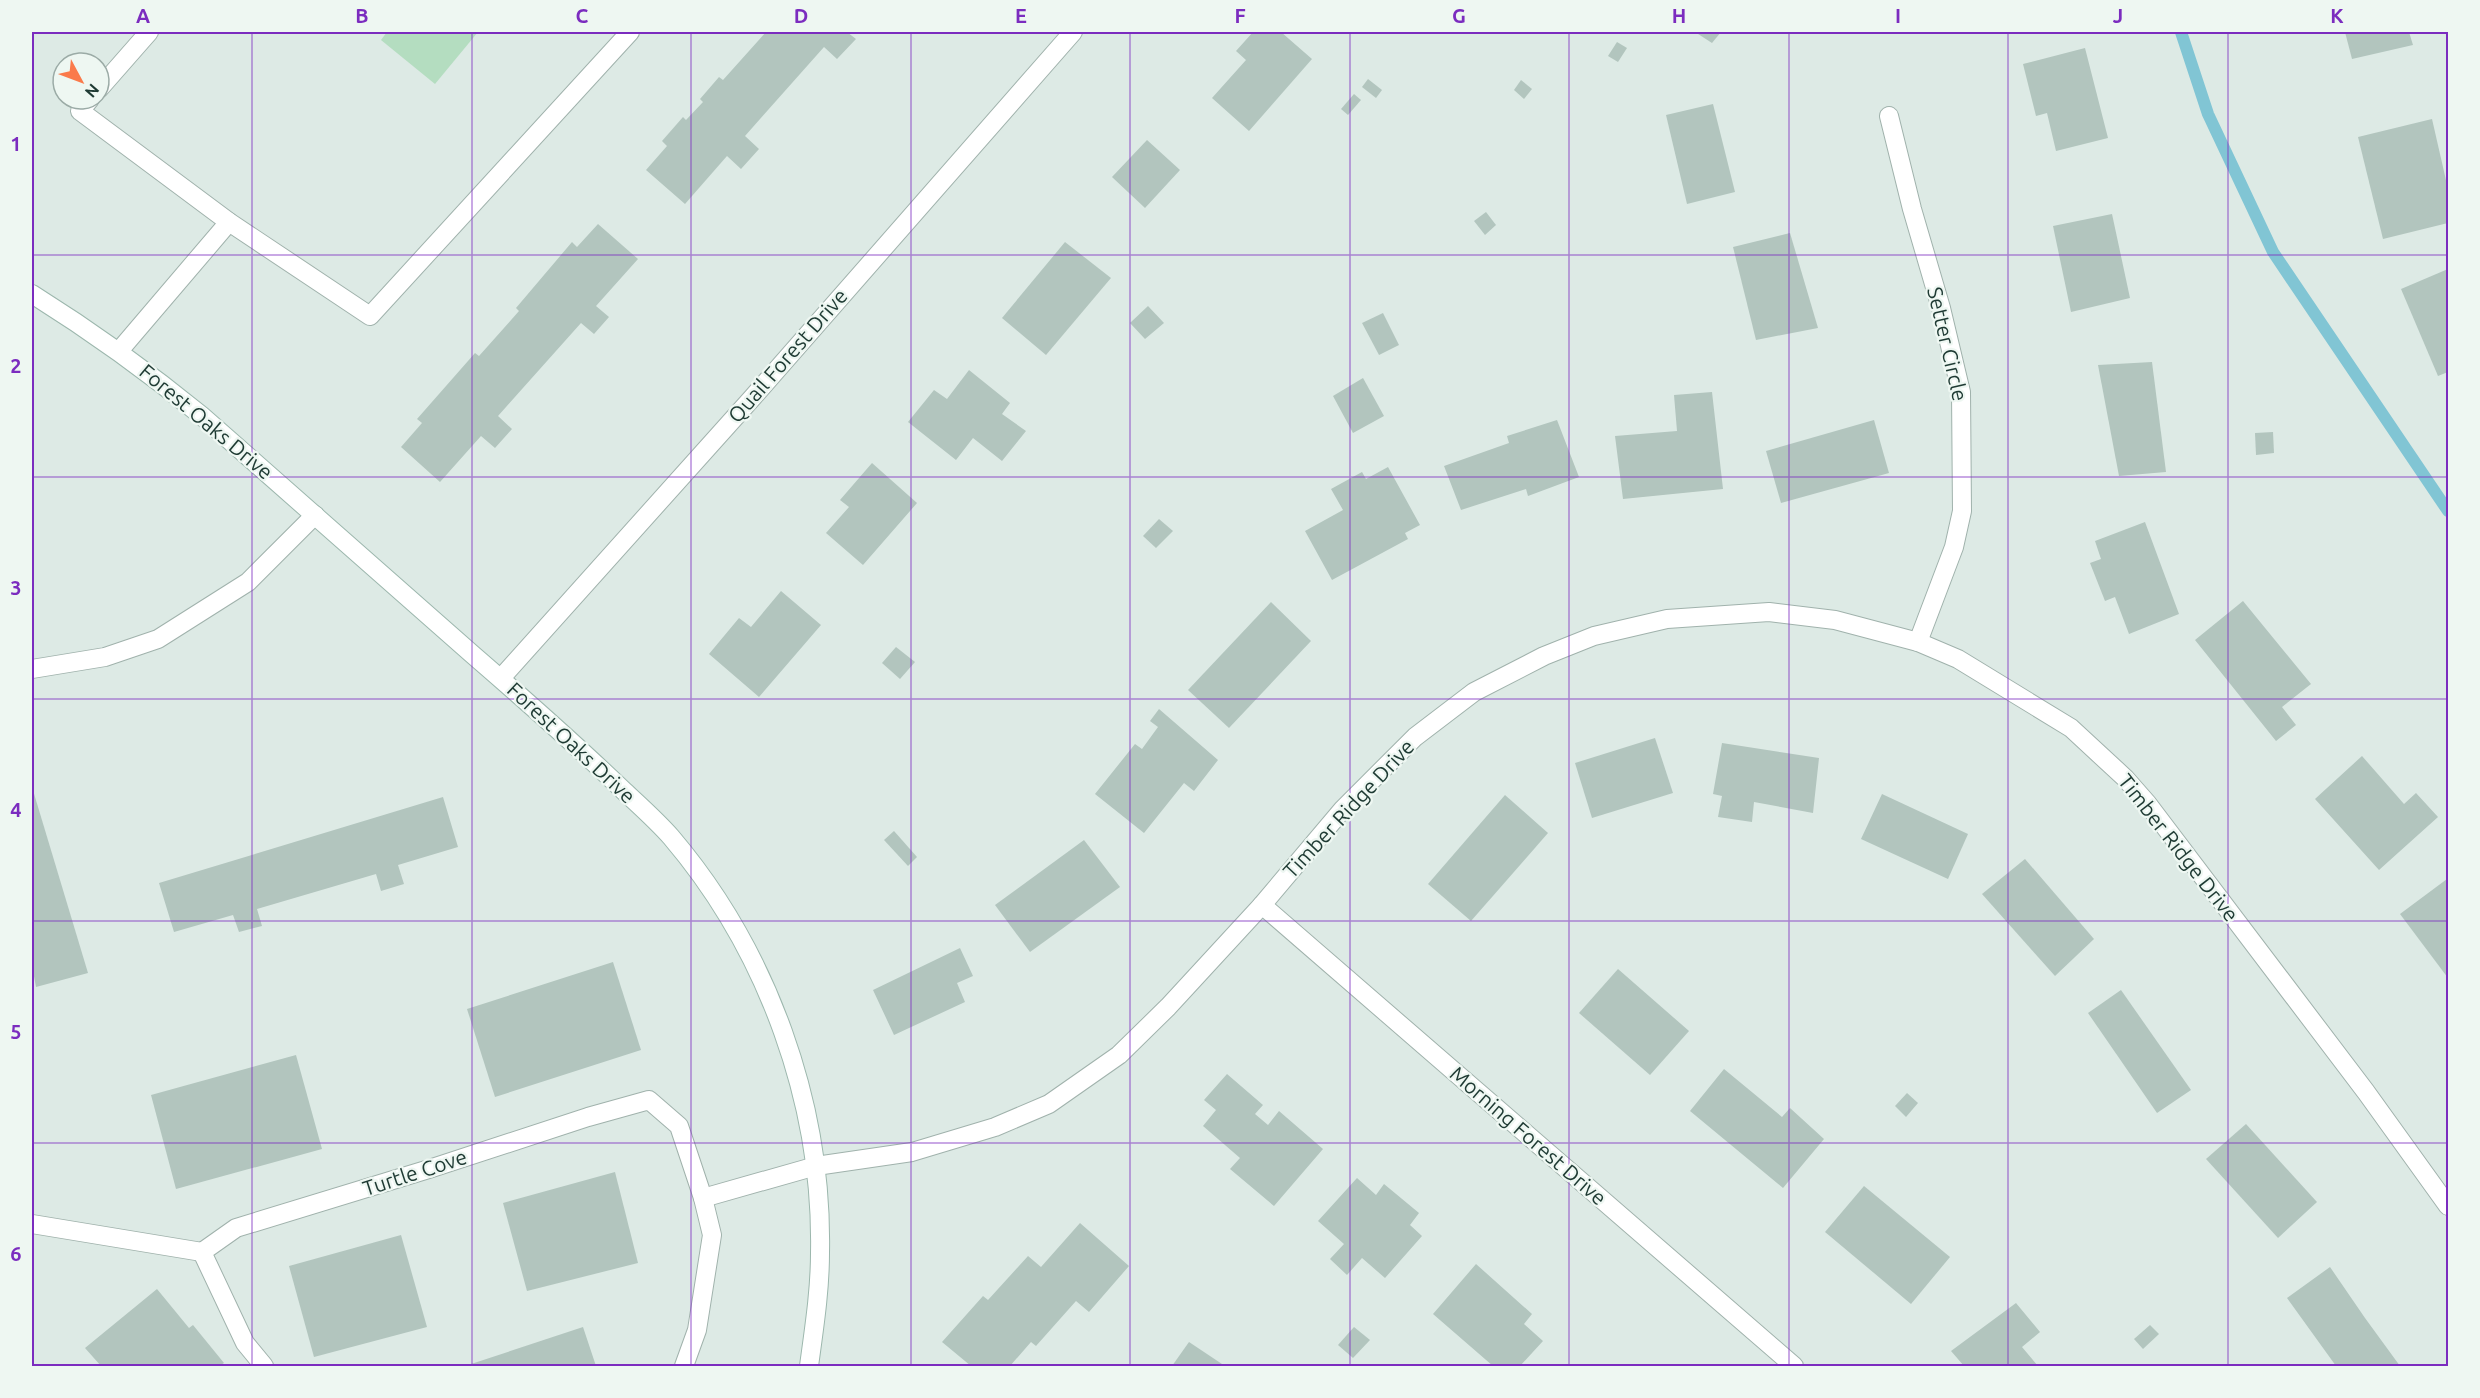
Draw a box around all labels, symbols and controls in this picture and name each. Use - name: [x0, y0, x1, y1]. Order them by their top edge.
- text: A: [136, 4, 150, 27]
- text: B: [355, 4, 369, 27]
- text: C: [576, 4, 589, 27]
- text: D: [794, 4, 808, 27]
- text: E: [1015, 4, 1027, 27]
- text: F: [1234, 4, 1246, 27]
- text: G: [1452, 4, 1466, 27]
- text: H: [1672, 4, 1686, 27]
- text: I: [1895, 4, 1901, 27]
- text: J: [2113, 4, 2123, 27]
- text: K: [2330, 4, 2344, 27]
- north arrow: [51, 51, 111, 111]
- text: N: [82, 80, 103, 101]
- text: 1: [10, 132, 22, 155]
- street label: Quail Forest Drive: [723, 284, 852, 427]
- street label: Setter Circle: [1923, 284, 1973, 403]
- text: 2: [10, 354, 22, 377]
- street label: Forest Oaks Drive: [135, 359, 278, 484]
- text: 3: [10, 576, 22, 599]
- street label: Forest Oaks Drive: [503, 677, 641, 808]
- street label: Timber Ridge Drive: [1278, 734, 1419, 883]
- street label: Timber Ridge Drive: [2114, 769, 2244, 926]
- text: 4: [10, 798, 22, 821]
- text: 5: [10, 1020, 22, 1043]
- street label: Morning Forest Drive: [1446, 1061, 1612, 1210]
- street label: Turtle Cove: [360, 1144, 470, 1200]
- text: 6: [10, 1242, 22, 1265]

